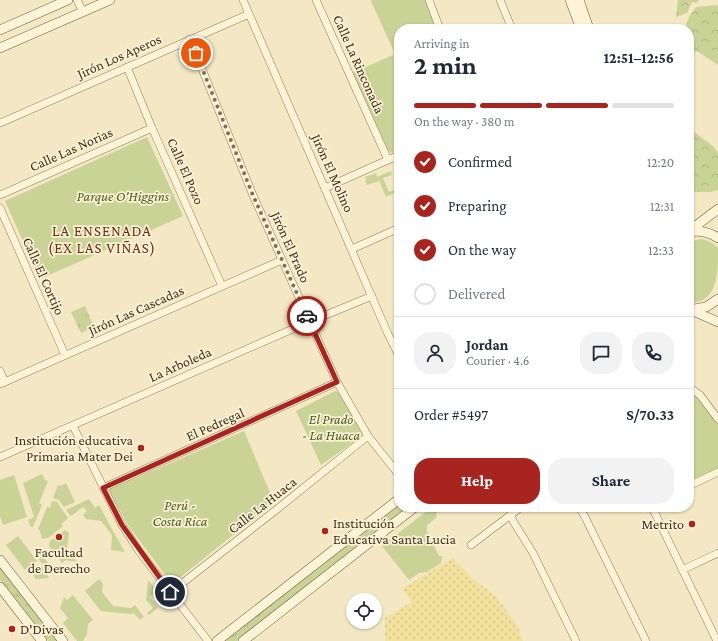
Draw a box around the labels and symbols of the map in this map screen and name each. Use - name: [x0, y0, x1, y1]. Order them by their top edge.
- street label: Calle La Rinconada: [330, 12, 388, 116]
- street label: Jirón Los Aperos: [73, 30, 163, 82]
- pin: [179, 36, 213, 70]
- street label: Calle Las Norias: [27, 124, 115, 174]
- street label: Jirón El Molino: [308, 130, 357, 215]
- street label: Calle El Pozo: [164, 135, 208, 207]
- park label: Parque O'Higgins: [77, 188, 170, 204]
- street label: Jirón El Prado: [267, 207, 314, 285]
- district label: LA ENSENADA (EX LAS VIÑAS): [48, 223, 156, 257]
- street label: Calle El Cortijo: [19, 235, 68, 318]
- street label: Jirón Las Cascadas: [84, 282, 186, 339]
- courier: [287, 296, 327, 336]
- street label: La Arboleda: [146, 343, 214, 385]
- street label: El Pedregal: [183, 404, 247, 444]
- park label: El Prado - La Huaca: [302, 411, 361, 443]
- place label: Institución educativa Primaria Mater Dei: [14, 432, 134, 464]
- marker: Institución educativa Primaria Mater Dei: [136, 443, 146, 453]
- street label: Calle La Huaca: [225, 473, 300, 537]
- park label: Perú - Costa Rica: [153, 497, 208, 529]
- place label: Institución Educativa Santa Lucia: [333, 515, 456, 547]
- place label: Metrito: [641, 516, 684, 532]
- marker: Metrito: [687, 519, 697, 529]
- marker: Institución Educativa Santa Lucia: [320, 526, 330, 536]
- marker: Facultad de Derecho: [54, 532, 64, 542]
- place label: Facultad de Derecho: [28, 544, 90, 576]
- pin: [153, 575, 187, 609]
- place label: D'Divas: [20, 621, 64, 637]
- marker: D'Divas: [7, 624, 17, 634]

